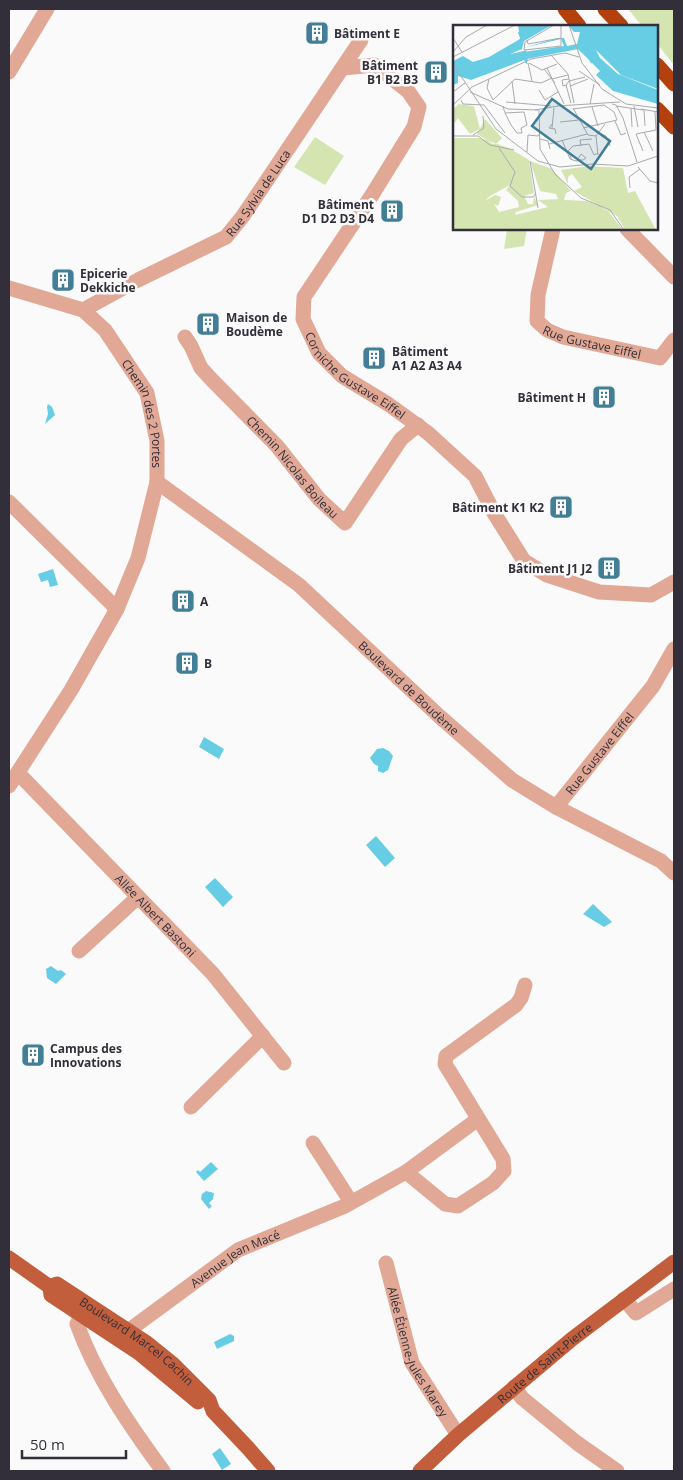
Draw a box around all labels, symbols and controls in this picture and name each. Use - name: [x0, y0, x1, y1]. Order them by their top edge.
- building icon: Bâtiment E: [304, 20, 330, 46]
- place label: Bâtiment E: [334, 25, 400, 42]
- inset map: [453, 25, 658, 230]
- place label: Bâtiment B1 B2 B3: [362, 57, 418, 88]
- building icon: Bâtiment B1 B2 B3: [423, 59, 449, 85]
- street label: Rue Sylvia de Luca: [221, 146, 294, 240]
- place label: Bâtiment D1 D2 D3 D4: [302, 196, 374, 227]
- building icon: Bâtiment D1 D2 D3 D4: [379, 198, 405, 224]
- place label: Epicerie Dekkiche: [80, 265, 136, 296]
- building icon: Epicerie Dekkiche: [50, 267, 76, 293]
- place label: Maison de Boudème: [226, 309, 287, 340]
- building icon: Maison de Boudème: [195, 311, 221, 337]
- street label: Rue Gustave Eiffel: [540, 321, 643, 362]
- street label: Corniche Gustave Eiffel: [302, 329, 409, 423]
- place label: Bâtiment A1 A2 A3 A4: [392, 343, 462, 374]
- building icon: Bâtiment A1 A2 A3 A4: [361, 345, 387, 371]
- street label: Chemin des 2 Portes: [118, 356, 166, 468]
- building icon: Bâtiment H: [591, 384, 617, 410]
- place label: Bâtiment H: [518, 389, 586, 406]
- street label: Chemin Nicolas Boileau: [243, 412, 343, 522]
- building icon: Bâtiment K1 K2: [548, 494, 574, 520]
- place label: Bâtiment K1 K2: [452, 499, 544, 516]
- building icon: Bâtiment J1 J2: [596, 555, 622, 581]
- place label: Bâtiment J1 J2: [508, 560, 592, 577]
- building icon: A: [170, 588, 196, 614]
- place label: A: [200, 593, 209, 610]
- street label: Boulevard de Boudème: [355, 637, 463, 739]
- building icon: B: [174, 650, 200, 676]
- place label: B: [204, 655, 212, 672]
- street label: Rue Gustave Eiffel: [561, 709, 637, 798]
- street label: Allée Albert Bastoni: [112, 870, 200, 960]
- place label: Campus des Innovations: [50, 1040, 122, 1071]
- building icon: Campus des Innovations: [20, 1042, 46, 1068]
- street label: Avenue Jean Macé: [187, 1225, 283, 1291]
- street label: Allée Étienne-Jules Marey: [384, 1285, 453, 1421]
- street label: Boulevard Marcel Cachin: [77, 1293, 198, 1389]
- street label: Route de Saint-Pierre: [493, 1318, 596, 1407]
- scale bar: [22, 1428, 126, 1460]
- text: 50 m: [30, 1434, 65, 1454]

